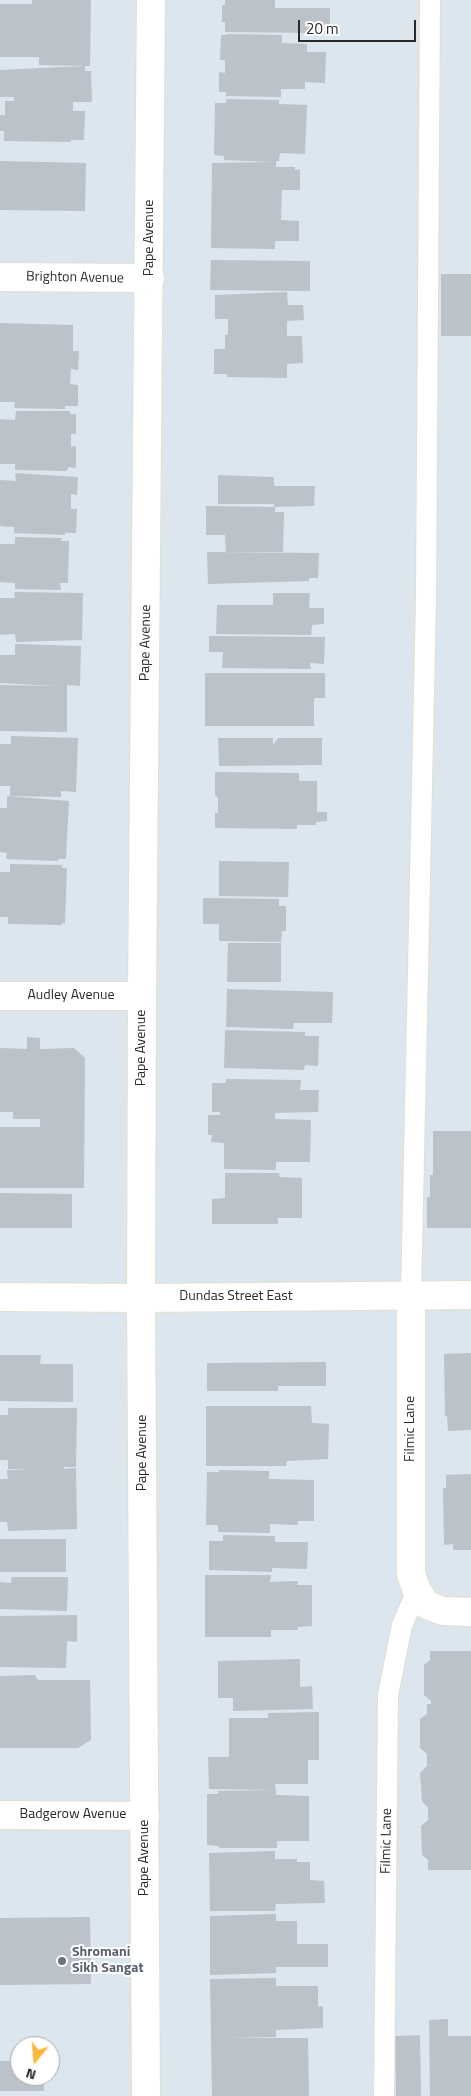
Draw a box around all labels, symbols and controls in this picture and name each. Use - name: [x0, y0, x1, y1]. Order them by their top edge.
- scale bar: [301, 10, 418, 42]
- text: 20 m: [306, 17, 339, 40]
- street label: Pape Avenue: [142, 200, 158, 276]
- street label: Brighton Avenue: [26, 269, 124, 287]
- street label: Pape Avenue: [137, 605, 155, 681]
- street label: Audley Avenue: [28, 988, 114, 1004]
- street label: Pape Avenue: [134, 1010, 150, 1086]
- street label: Dundas Street East: [179, 1289, 293, 1305]
- street label: Filmic Lane: [403, 1396, 419, 1462]
- street label: Pape Avenue: [135, 1415, 151, 1491]
- street label: Badgerow Avenue: [20, 1807, 126, 1823]
- street label: Filmic Lane: [378, 1808, 396, 1874]
- street label: Pape Avenue: [137, 1820, 153, 1896]
- place label: Shromani Sikh Sangat: [72, 1945, 143, 1978]
- marker: Shromani Sikh Sangat: [56, 1955, 68, 1967]
- north arrow: [10, 2036, 60, 2086]
- text: N: [23, 2063, 38, 2086]

